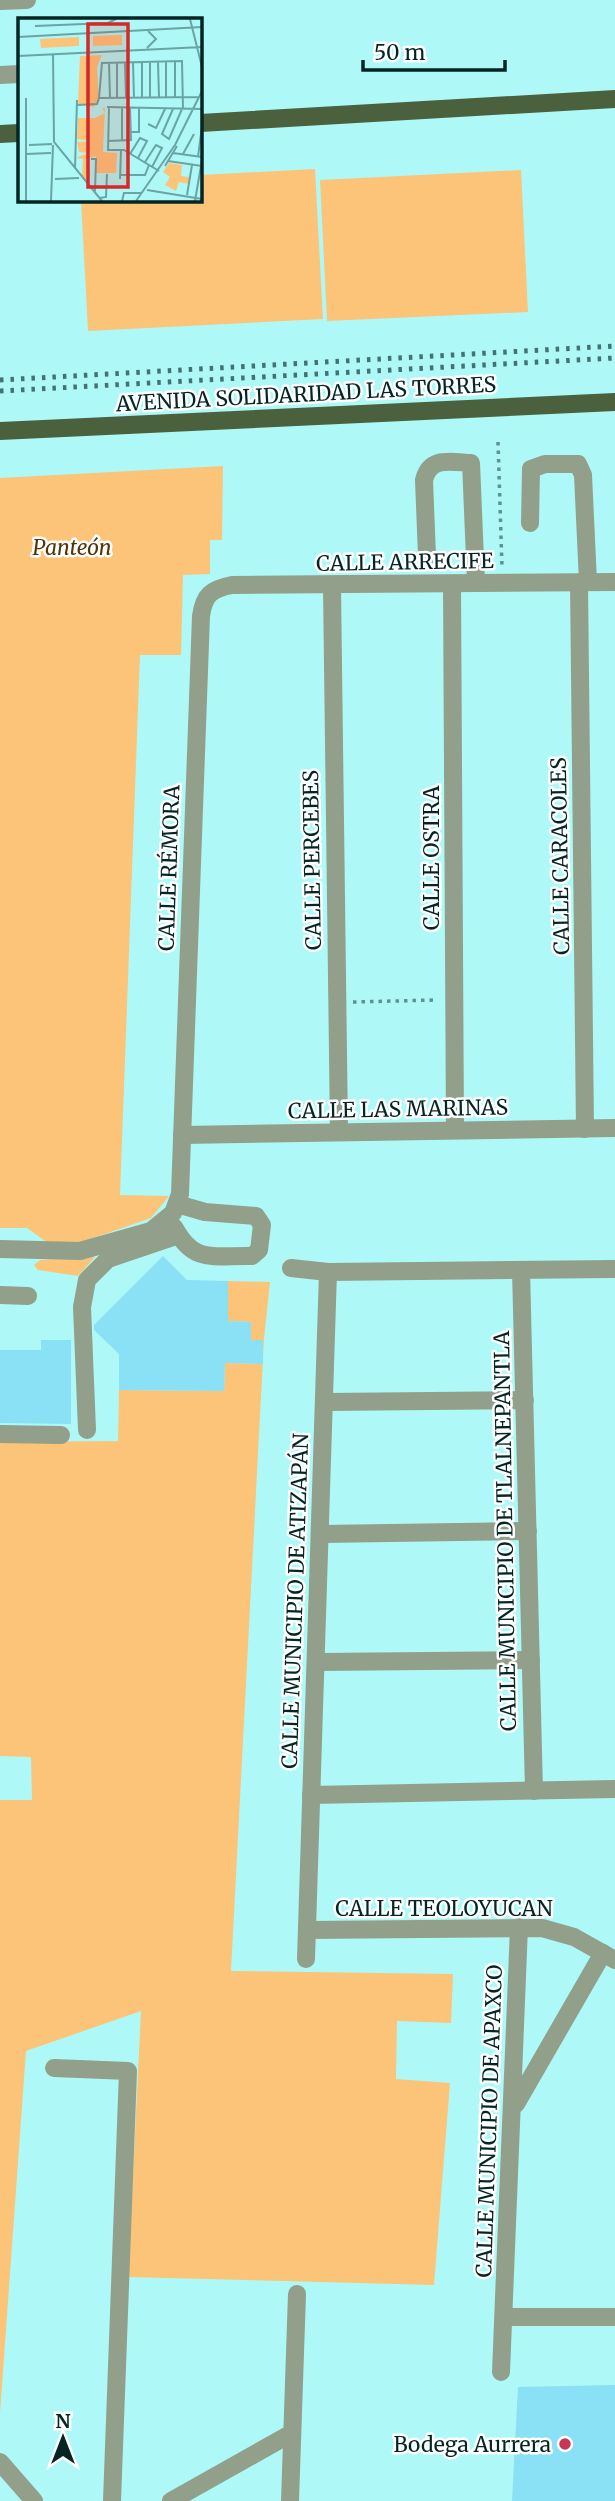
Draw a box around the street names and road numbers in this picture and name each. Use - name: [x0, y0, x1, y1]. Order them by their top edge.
- street label: AVENIDA SOLIDARIDAD LAS TORRES: [114, 371, 497, 418]
- street label: CALLE ARRECIFE: [316, 547, 495, 577]
- street label: CALLE CARACOLES: [545, 757, 575, 955]
- street label: CALLE PERCEBES: [297, 770, 327, 950]
- street label: CALLE RÉMORA: [152, 784, 185, 951]
- street label: CALLE OSTRA: [418, 786, 445, 930]
- street label: CALLE LAS MARINAS: [288, 1094, 508, 1124]
- street label: CALLE MUNICIPIO DE TLALNEPANTLA: [488, 1331, 522, 1731]
- street label: CALLE MUNICIPIO DE ATIZAPÁN: [275, 1433, 314, 1769]
- street label: CALLE TEOLOYUCAN: [335, 1895, 553, 1922]
- street label: CALLE MUNICIPIO DE APAXCO: [470, 1964, 508, 2278]

